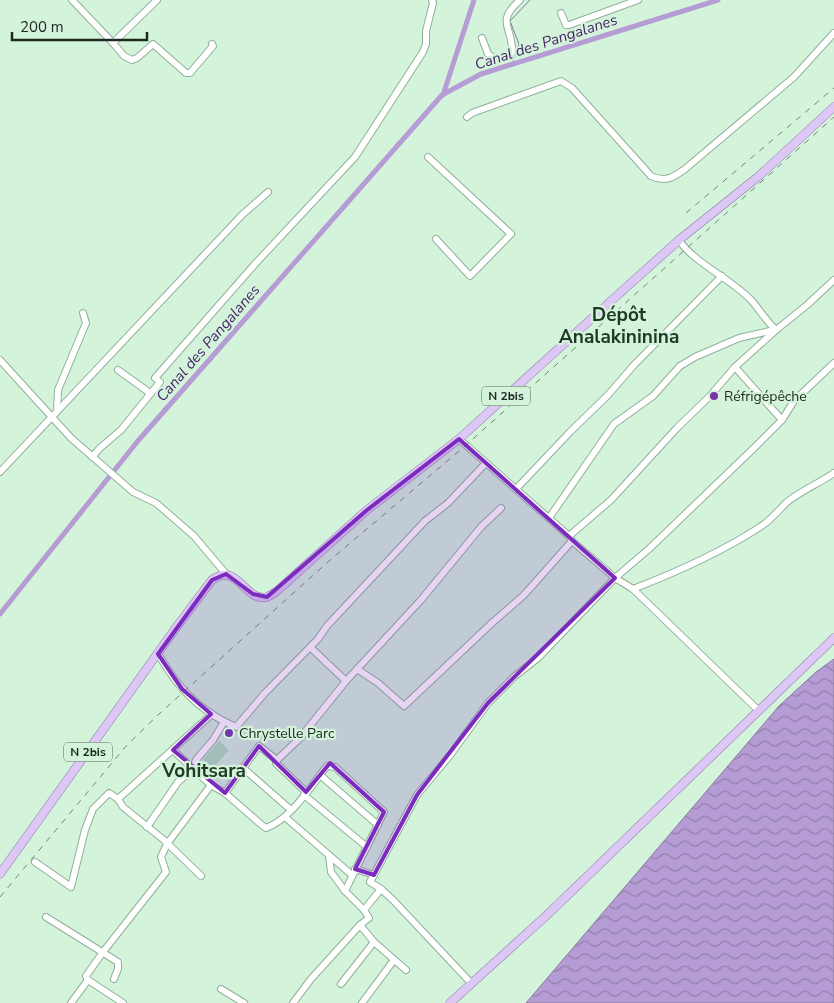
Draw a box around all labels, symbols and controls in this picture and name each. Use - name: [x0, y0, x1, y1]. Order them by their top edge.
- water label: Canal des Pangalanes: [472, 9, 620, 75]
- scale bar: [12, 10, 148, 42]
- text: 200 m: [20, 17, 64, 37]
- water label: Canal des Pangalanes: [152, 280, 264, 406]
- district label: Dépôt Analakininina: [559, 302, 679, 350]
- road number: N 2bis: [482, 386, 530, 406]
- place label: Réfrigépêche: [724, 387, 807, 406]
- marker: Réfrigépêche: [708, 390, 720, 402]
- place label: Chrystelle Parc: [239, 724, 335, 743]
- marker: Chrystelle Parc: [223, 727, 235, 739]
- road number: N 2bis: [64, 742, 112, 762]
- district label: Vohitsara: [161, 758, 246, 784]

